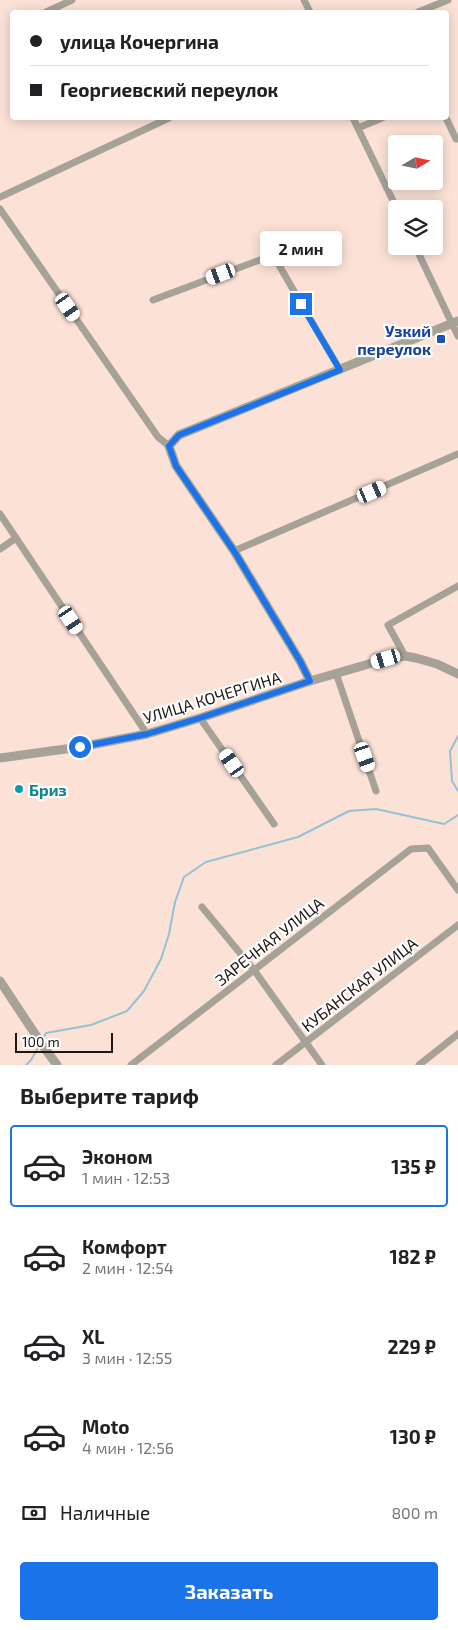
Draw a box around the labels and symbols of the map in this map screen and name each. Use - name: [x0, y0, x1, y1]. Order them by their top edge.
- north arrow: [388, 135, 442, 190]
- callout: 2 мин: [260, 232, 342, 266]
- car: [204, 262, 237, 286]
- car: [53, 290, 82, 324]
- route end: [290, 293, 312, 315]
- place label: Узкий переулок: [357, 321, 431, 358]
- marker: Узкий переулок: [435, 333, 447, 345]
- car: [355, 479, 388, 505]
- car: [56, 603, 85, 637]
- car: [369, 647, 402, 671]
- street label: УЛИЦА КОЧЕРГИНА: [141, 667, 283, 727]
- route start: [69, 736, 91, 758]
- car: [353, 740, 376, 774]
- car: [217, 746, 246, 780]
- place label: Бриз: [29, 780, 67, 799]
- marker: Бриз: [13, 783, 25, 795]
- street label: ЗАРЕЧНАЯ УЛИЦА: [211, 893, 327, 989]
- street label: КУБАНСКАЯ УЛИЦА: [297, 933, 421, 1035]
- scale bar: [15, 1030, 112, 1053]

